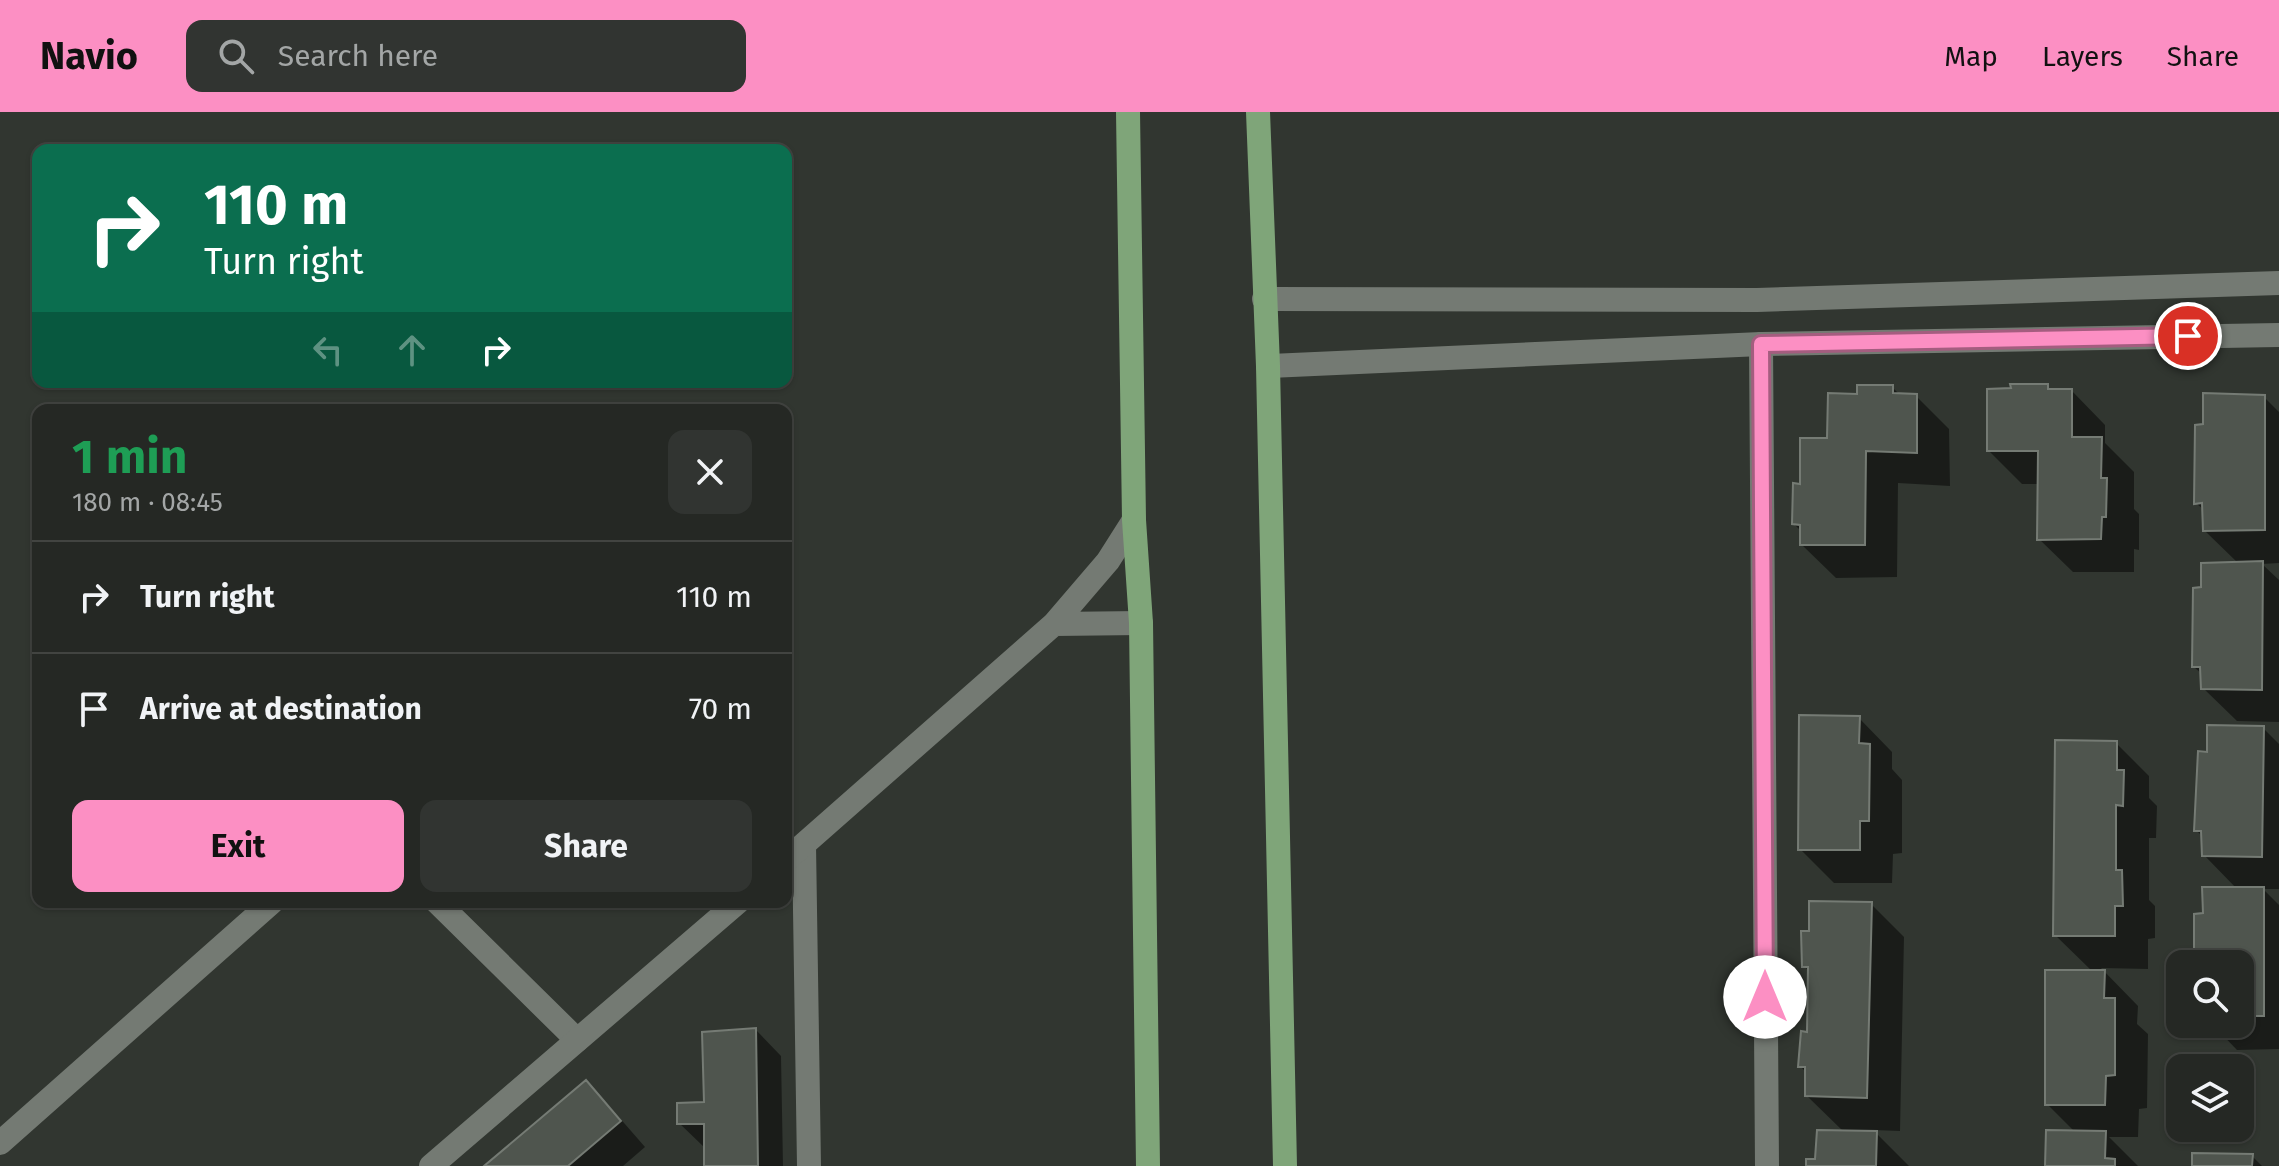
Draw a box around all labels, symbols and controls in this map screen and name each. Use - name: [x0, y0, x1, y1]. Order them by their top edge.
- search box: [186, 20, 746, 92]
- text: Navio: [40, 33, 138, 79]
- icon: search: [214, 34, 258, 78]
- text: Search here: [278, 38, 438, 74]
- text: Map: [1944, 40, 1998, 73]
- text: Layers: [2042, 40, 2123, 73]
- text: Share: [2167, 40, 2239, 73]
- text: 110 m: [204, 172, 348, 239]
- icon: right: [72, 176, 176, 280]
- text: Turn right: [204, 240, 364, 284]
- pin: [2154, 302, 2222, 370]
- icon: arrive: [2166, 314, 2210, 358]
- icon: left: [306, 328, 350, 372]
- icon: ahead: [390, 328, 434, 372]
- icon: right: [474, 328, 518, 372]
- text: 1 min: [72, 428, 187, 486]
- button: close: [668, 430, 752, 514]
- text: 180 m · 08:45: [72, 487, 223, 518]
- icon: right: [72, 575, 116, 619]
- text: Turn right: [140, 579, 275, 615]
- text: 110 m: [676, 579, 752, 615]
- icon: arrive: [72, 687, 116, 731]
- text: Arrive at destination: [140, 691, 422, 727]
- text: 70 m: [689, 691, 752, 727]
- button: Exit: [72, 800, 404, 892]
- button: Share: [420, 800, 752, 892]
- map controls: [2166, 950, 2254, 1142]
- button: search: [2166, 950, 2254, 1038]
- position arrow: [1723, 955, 1807, 1039]
- button: layers: [2166, 1054, 2254, 1142]

